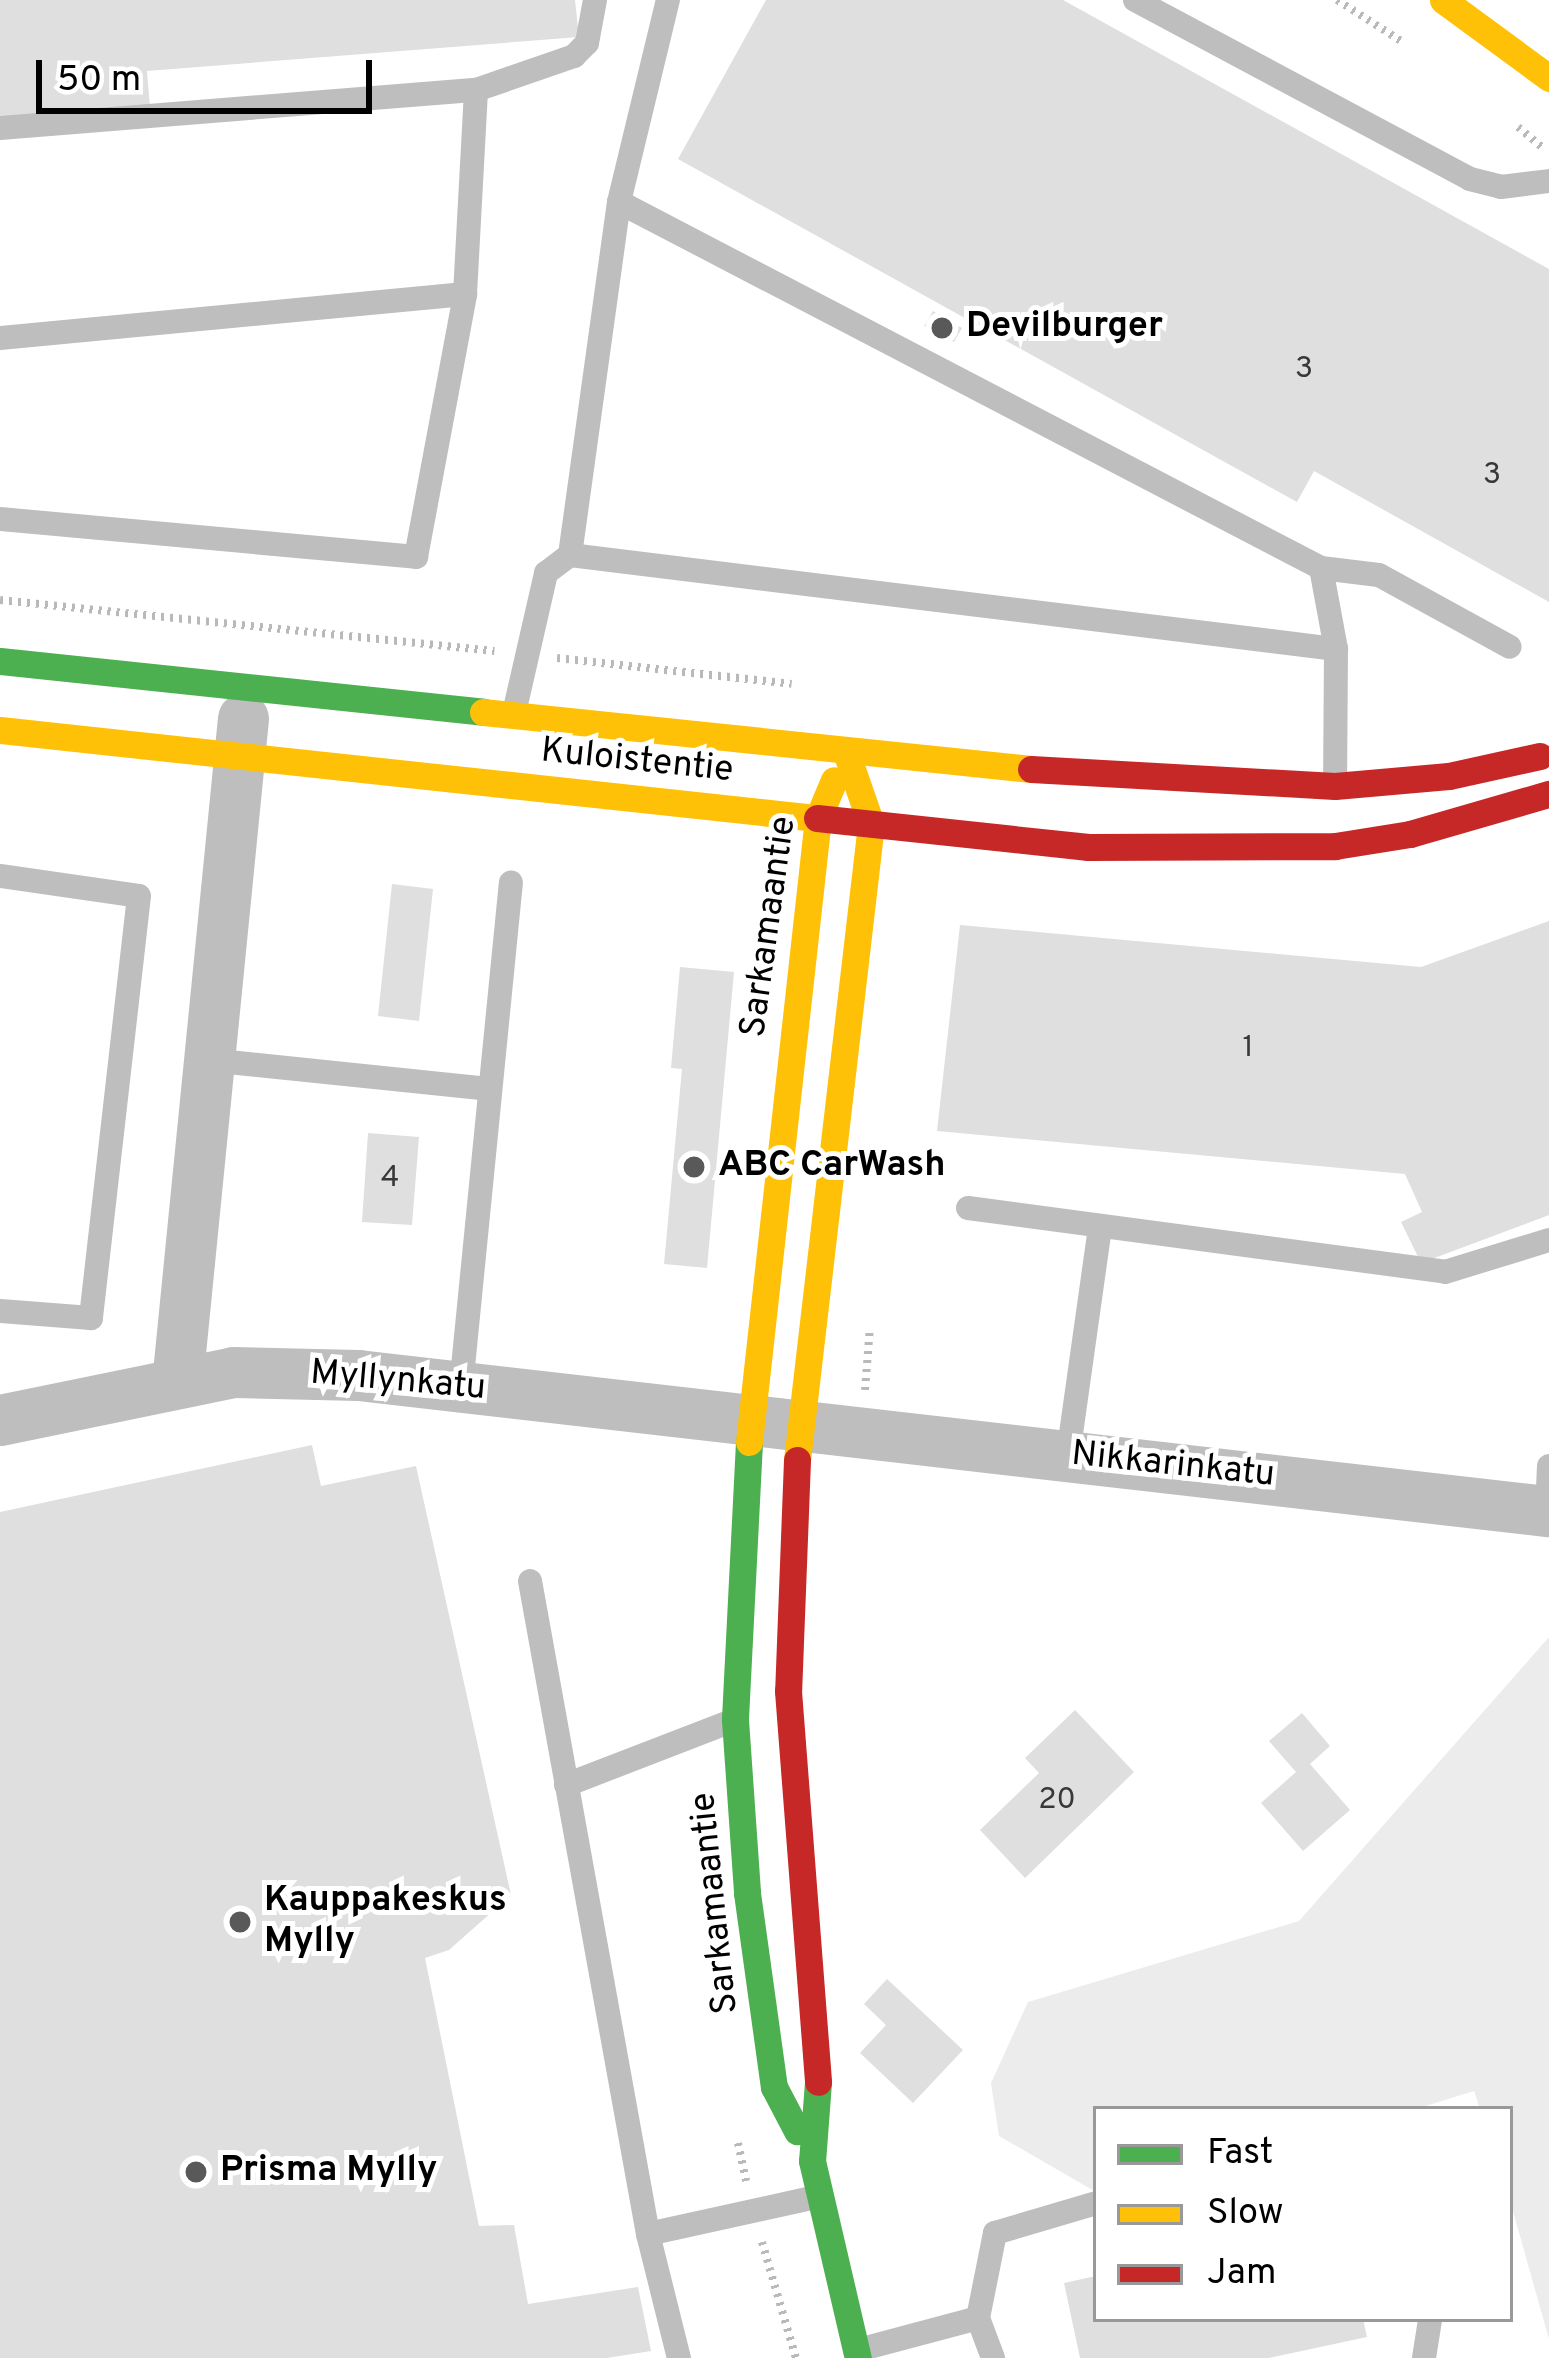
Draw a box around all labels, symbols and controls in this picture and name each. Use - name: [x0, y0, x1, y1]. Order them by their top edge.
- scale bar: [42, 36, 378, 110]
- text: 50 m: [57, 58, 141, 104]
- place label: Devilburger: [966, 306, 1163, 350]
- marker: Devilburger: [929, 315, 955, 341]
- house number: 3: [1295, 352, 1313, 388]
- house number: 3: [1483, 458, 1501, 494]
- street label: Kuloistentie: [539, 730, 735, 794]
- street label: Sarkamaantie: [733, 814, 807, 1040]
- house number: 1: [1242, 1031, 1254, 1067]
- place label: ABC CarWash: [718, 1145, 946, 1189]
- marker: ABC CarWash: [681, 1154, 707, 1180]
- house number: 4: [381, 1161, 399, 1197]
- street label: Myllynkatu: [308, 1353, 488, 1411]
- street label: Nikkarinkatu: [1069, 1434, 1277, 1498]
- house number: 20: [1038, 1783, 1076, 1819]
- street label: Sarkamaantie: [683, 1790, 749, 2016]
- place label: Kauppakeskus Mylly: [264, 1879, 507, 1964]
- marker: Kauppakeskus Mylly: [227, 1909, 253, 1935]
- legend: [1093, 2106, 1513, 2322]
- text: Fast: [1207, 2131, 1273, 2177]
- place label: Prisma Mylly: [220, 2150, 437, 2194]
- marker: Prisma Mylly: [183, 2159, 209, 2185]
- text: Slow: [1207, 2191, 1283, 2237]
- text: Jam: [1207, 2251, 1277, 2297]

